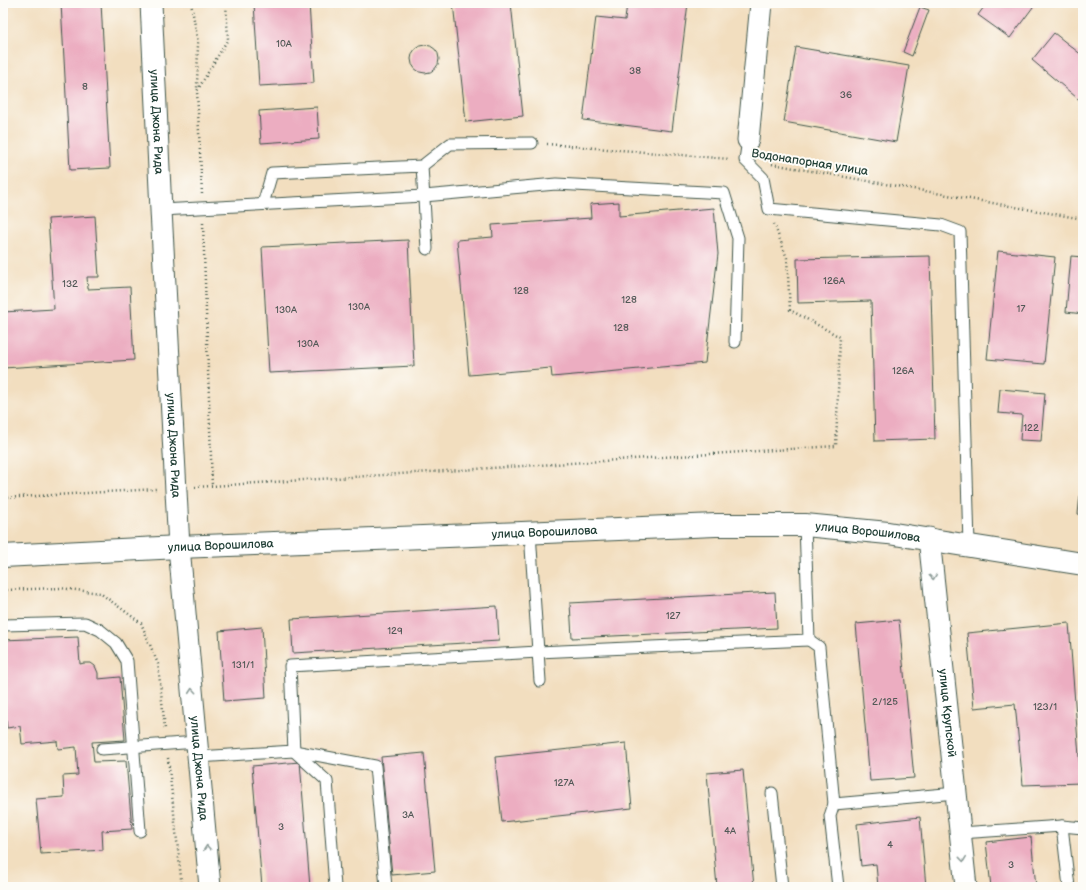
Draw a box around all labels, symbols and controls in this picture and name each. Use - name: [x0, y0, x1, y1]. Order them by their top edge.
- house number: 10А: [276, 38, 293, 50]
- house number: 38: [629, 65, 641, 77]
- street label: улица Джона Рида: [146, 69, 166, 175]
- house number: 8: [82, 81, 88, 93]
- house number: 36: [840, 89, 852, 101]
- street label: Водонапорная улица: [750, 146, 869, 179]
- house number: 126А: [823, 275, 846, 287]
- house number: 132: [62, 278, 78, 290]
- house number: 128: [513, 285, 529, 297]
- house number: 128: [621, 294, 637, 306]
- house number: 130А: [348, 301, 371, 313]
- house number: 17: [1017, 303, 1025, 315]
- house number: 130А: [275, 304, 298, 316]
- house number: 128: [613, 322, 629, 334]
- house number: 130А: [297, 338, 320, 350]
- house number: 126А: [892, 365, 915, 377]
- street label: улица Джона Рида: [163, 392, 183, 498]
- house number: 122: [1023, 422, 1039, 434]
- street label: улица Ворошилова: [815, 519, 922, 546]
- street label: улица Ворошилова: [491, 523, 598, 542]
- street label: улица Ворошилова: [167, 536, 274, 556]
- one-way arrow: [928, 574, 937, 580]
- house number: 127: [666, 610, 680, 622]
- house number: 129: [387, 625, 403, 637]
- house number: 131/1: [232, 659, 254, 671]
- street label: улица Крупской: [935, 668, 959, 758]
- one-way arrow: [188, 688, 197, 694]
- house number: 2/125: [872, 696, 898, 708]
- house number: 123/1: [1033, 701, 1057, 713]
- street label: улица Джона Рида: [186, 715, 211, 821]
- house number: 127А: [554, 777, 575, 789]
- house number: 3А: [402, 809, 415, 821]
- house number: 3: [278, 821, 284, 833]
- house number: 4А: [724, 825, 737, 837]
- house number: 4: [887, 839, 893, 851]
- one-way arrow: [202, 845, 211, 851]
- one-way arrow: [958, 856, 967, 863]
- house number: 3: [1008, 859, 1014, 871]

